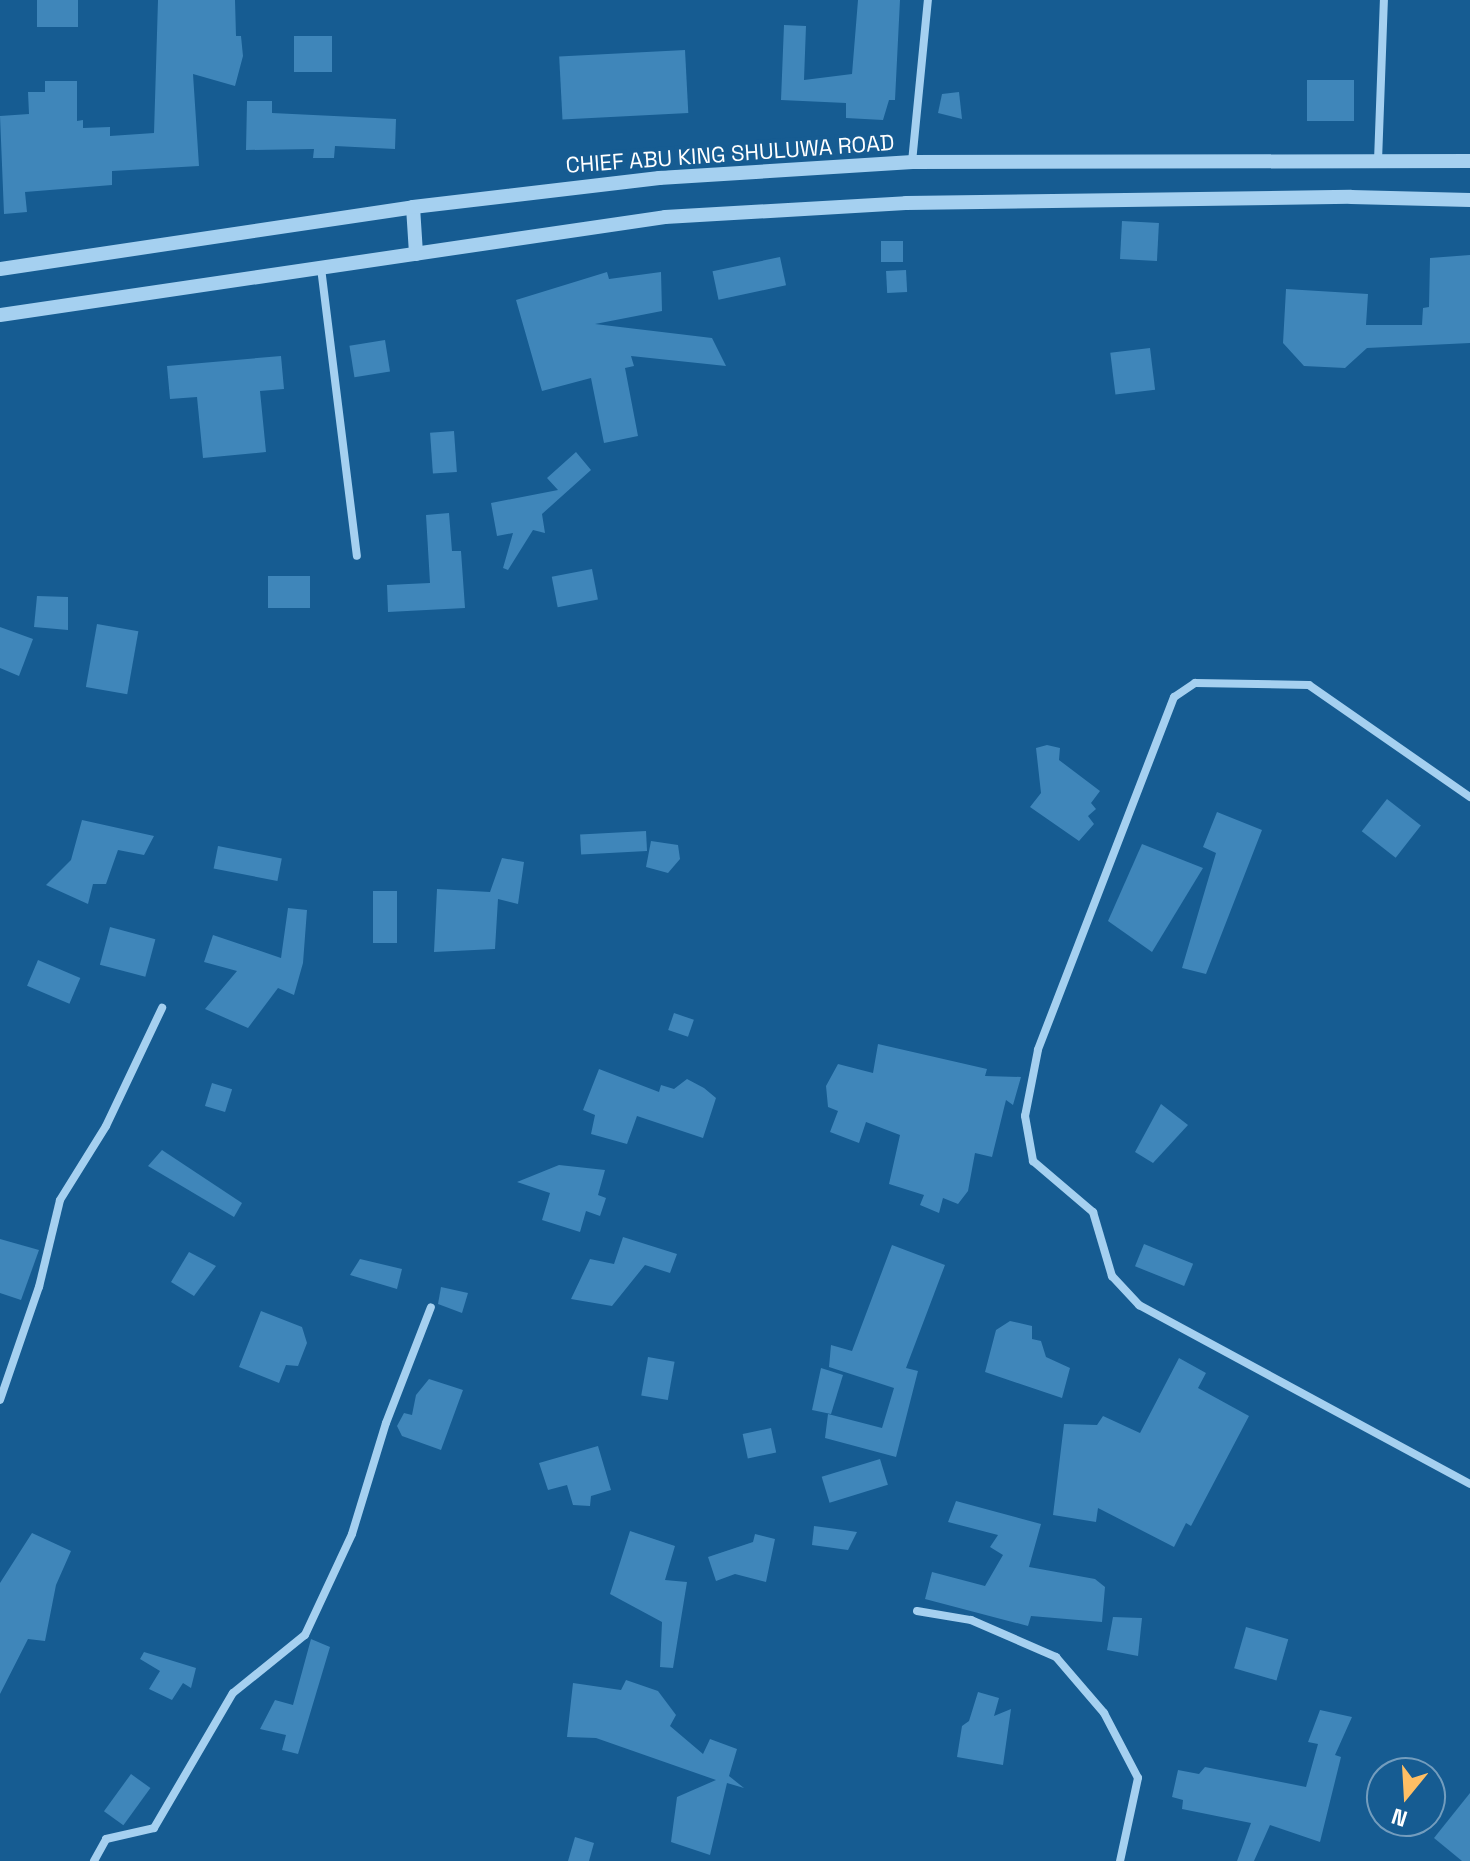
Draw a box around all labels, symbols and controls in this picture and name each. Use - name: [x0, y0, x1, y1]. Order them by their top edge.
- street label: CHIEF ABU KING SHULUWA ROAD: [564, 129, 896, 179]
- north arrow: [1366, 1757, 1446, 1837]
- text: N: [1388, 1802, 1411, 1834]

